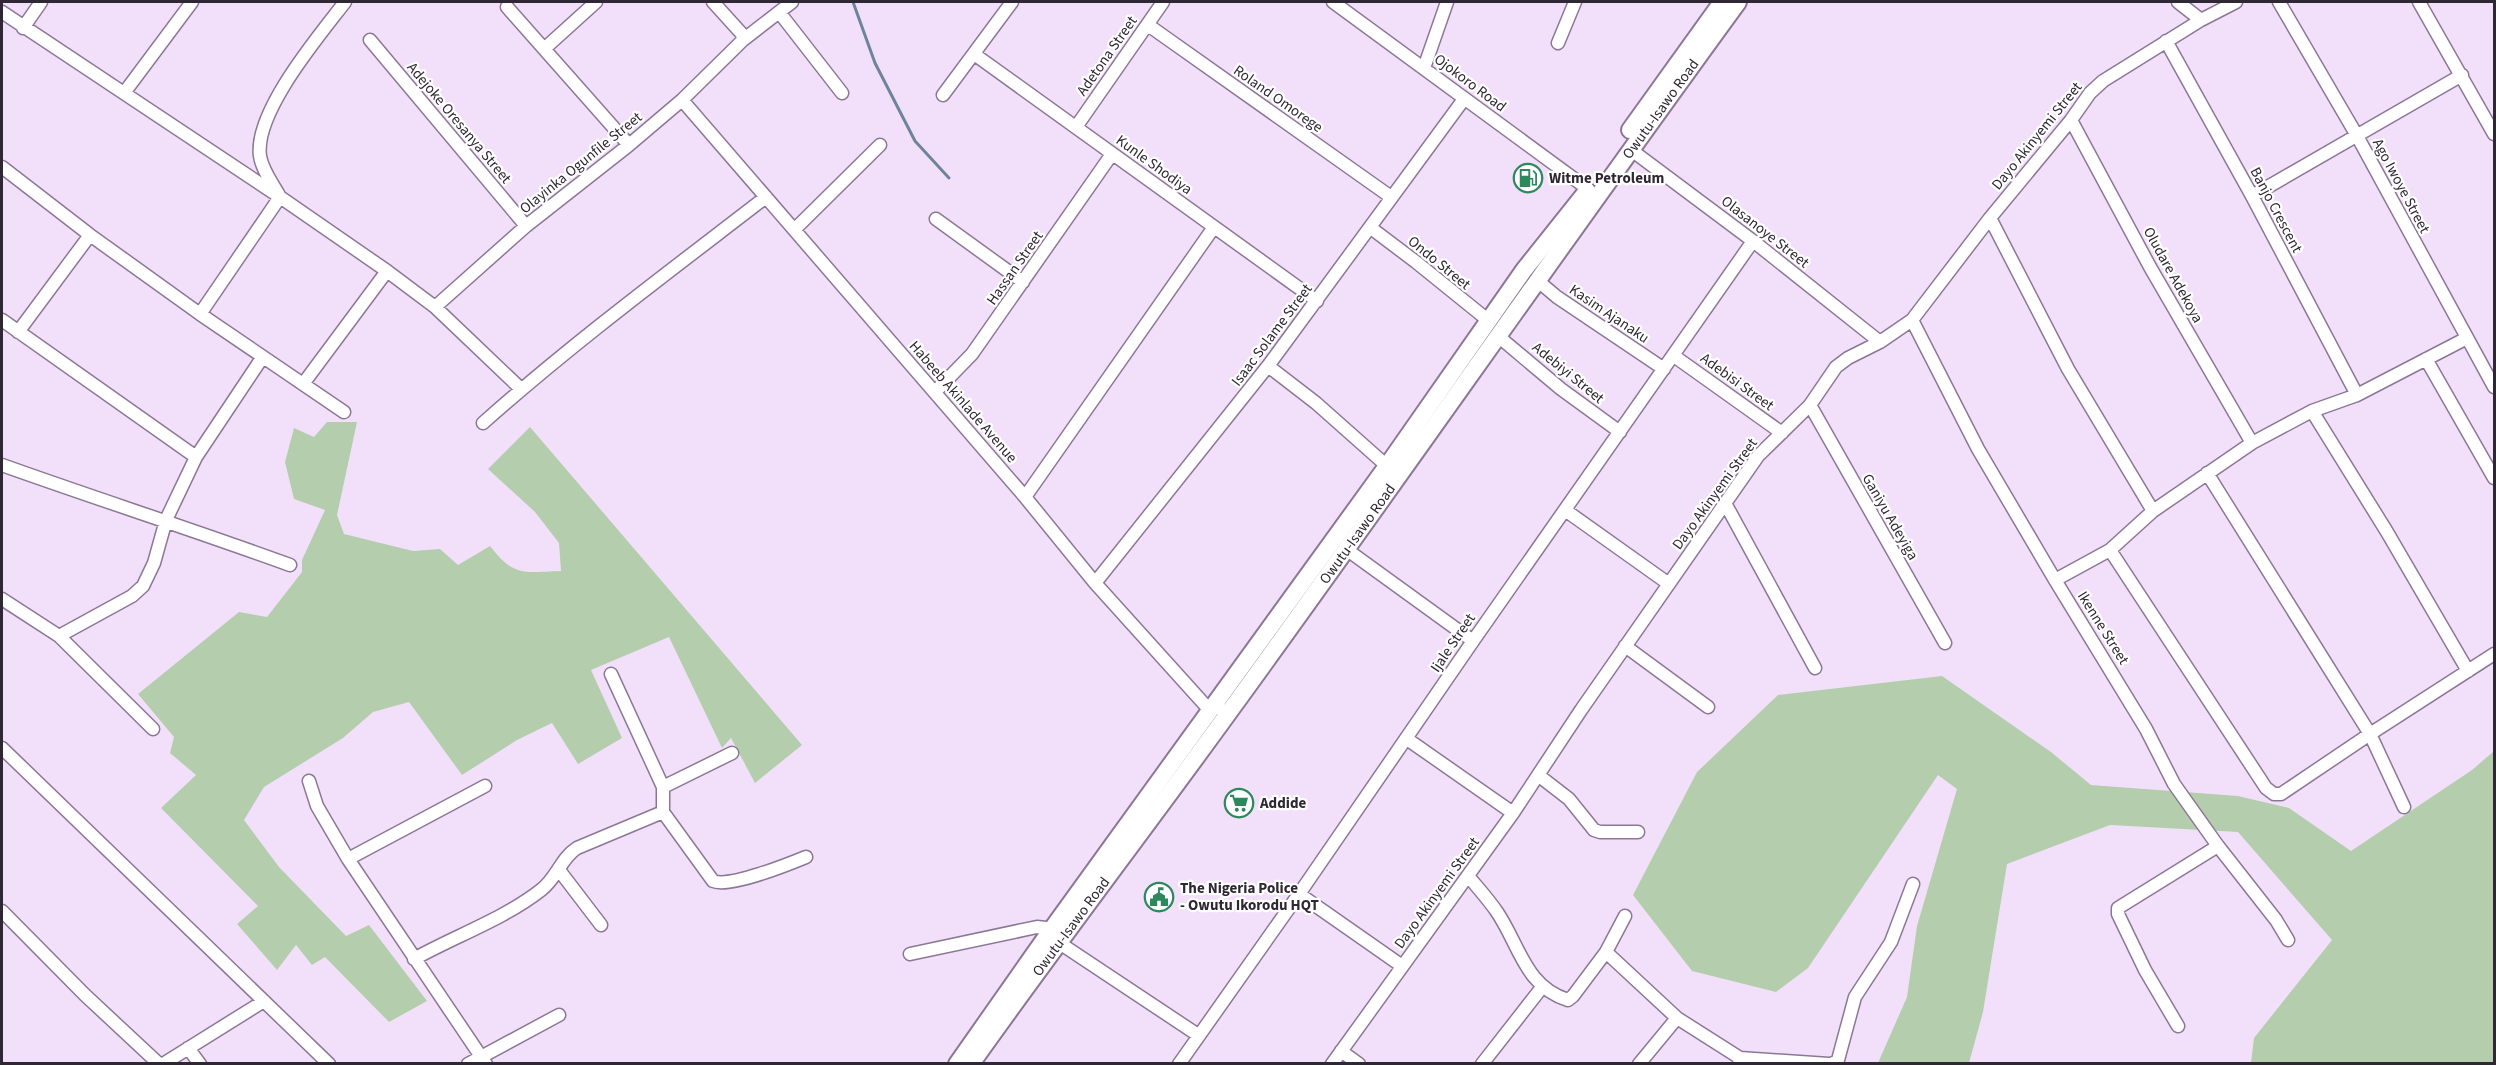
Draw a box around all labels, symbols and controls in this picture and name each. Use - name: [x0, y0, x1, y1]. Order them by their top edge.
- street label: Adetona Street: [1072, 12, 1142, 100]
- street label: Ojokoro Road: [1430, 49, 1510, 117]
- street label: Owutu-Isawo Road: [1617, 55, 1704, 163]
- street label: Adejoke Oresanya Street: [402, 58, 516, 188]
- street label: Roland Omorege: [1229, 60, 1327, 138]
- street label: Dayo Akinyemi Street: [1987, 78, 2087, 194]
- street label: Olayinka Ogunfile Street: [515, 107, 647, 219]
- street label: Kunle Shodiya: [1112, 130, 1196, 200]
- street label: Ago Iwoye Street: [2367, 135, 2435, 237]
- fuel station icon: Witme Petroleum: [1512, 162, 1544, 194]
- street label: Banjo Crescent: [2245, 164, 2307, 256]
- place label: Witme Petroleum: [1549, 168, 1664, 189]
- street label: Olasanoye Street: [1717, 191, 1813, 273]
- street label: Oludare Adekoya: [2138, 223, 2208, 327]
- street label: Hassan Street: [982, 227, 1048, 309]
- street label: Ondo Street: [1403, 231, 1475, 295]
- street label: Isaac Solame Street: [1227, 279, 1317, 391]
- street label: Kasim Ajanaku: [1565, 280, 1653, 348]
- street label: Habeeb Akinlade Avenue: [904, 336, 1022, 468]
- street label: Adebiyi Street: [1528, 337, 1608, 409]
- street label: Adebisi Street: [1696, 348, 1778, 416]
- street label: Dayo Akinyemi Street: [1667, 434, 1763, 554]
- street label: Ganiyu Adeyiga: [1857, 470, 1923, 564]
- street label: Owutu-Isawo Road: [1314, 479, 1400, 588]
- street label: Ikenne Street: [2072, 587, 2134, 669]
- street label: Ijale Street: [1426, 609, 1480, 677]
- supermarket icon: Addide: [1223, 787, 1255, 819]
- place label: Addide: [1259, 793, 1307, 814]
- street label: Dayo Akinyemi Street: [1389, 833, 1485, 953]
- street label: Owutu-Isawo Road: [1027, 872, 1115, 980]
- place label: The Nigeria Police - Owutu Ikorodu HQT: [1180, 878, 1319, 916]
- public building icon: The Nigeria Police - Owutu Ikorodu HQT: [1143, 881, 1175, 913]

